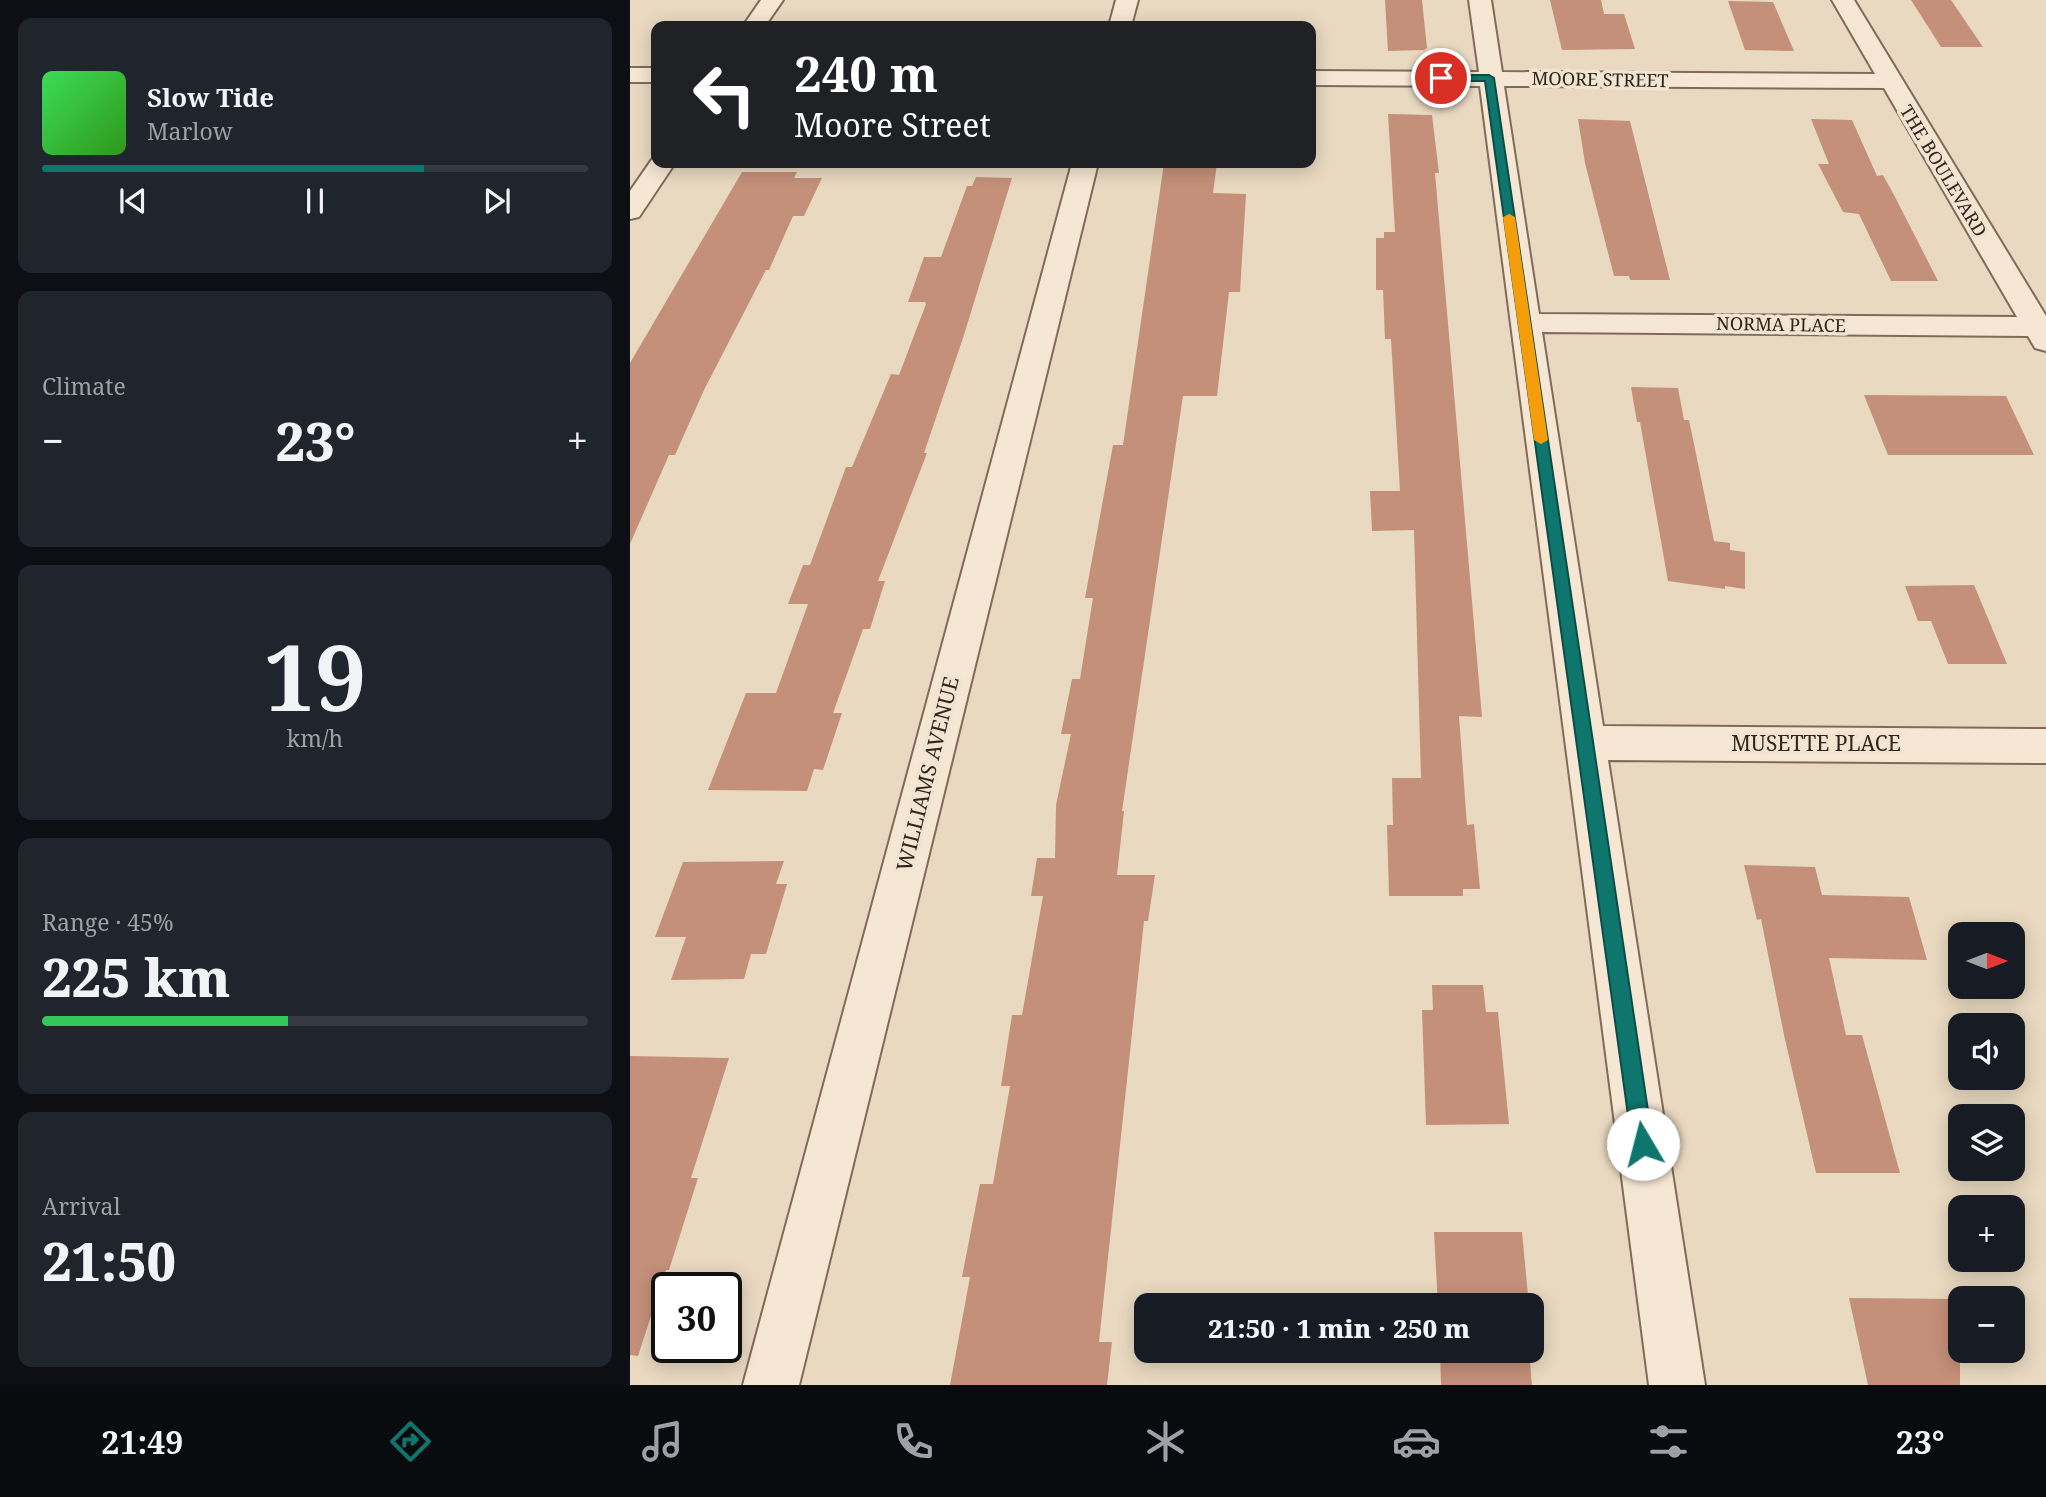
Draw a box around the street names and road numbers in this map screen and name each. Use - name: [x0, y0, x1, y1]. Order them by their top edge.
- street label: MOORE STREET: [1531, 66, 1669, 92]
- street label: THE BOULEVARD: [1895, 100, 1993, 241]
- street label: NORMA PLACE: [1716, 311, 1846, 337]
- street label: WILLIAMS AVENUE: [889, 674, 965, 874]
- street label: MUSETTE PLACE: [1731, 729, 1901, 757]

